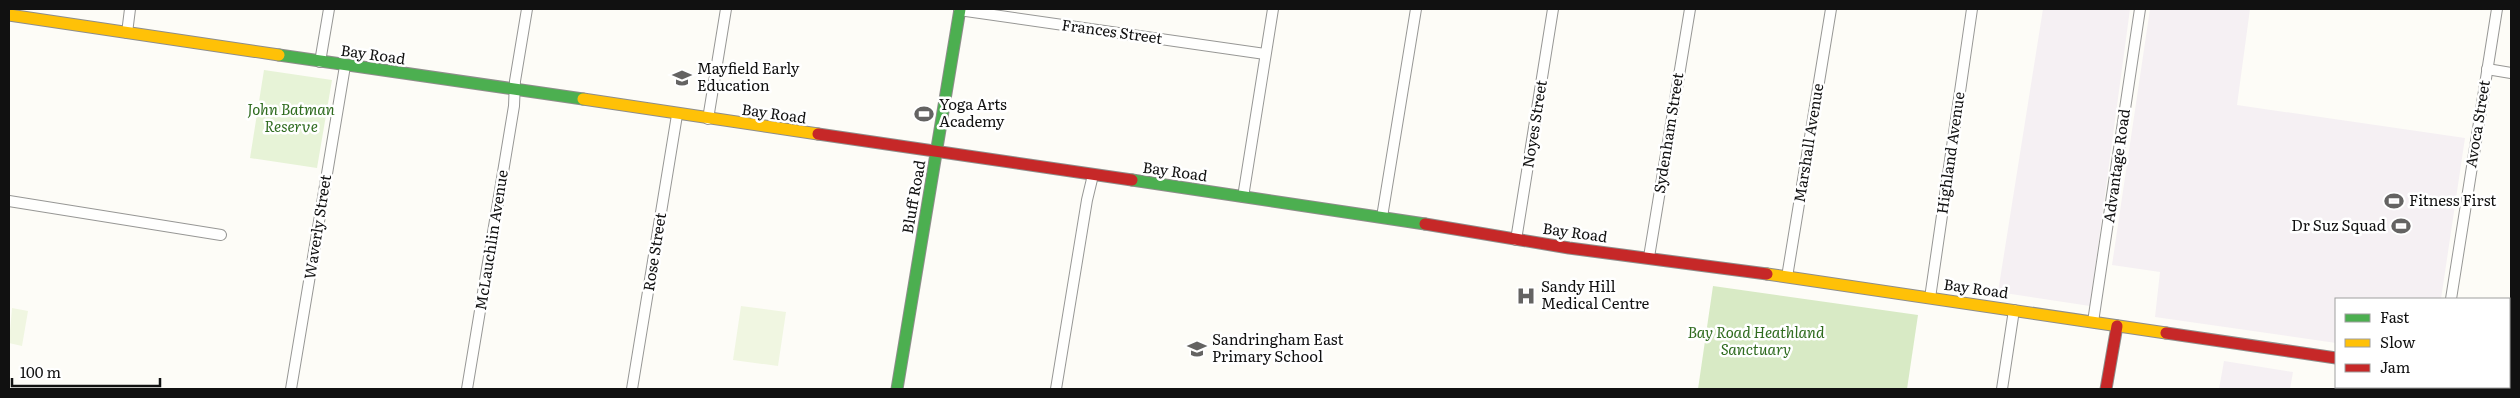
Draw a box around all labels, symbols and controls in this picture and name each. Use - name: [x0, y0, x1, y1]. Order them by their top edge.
- street label: Frances Street: [1060, 12, 1164, 49]
- street label: Bay Road: [339, 38, 407, 69]
- place label: Mayfield Early Education: [697, 56, 800, 96]
- school or university icon: Mayfield Early Education: [671, 67, 693, 89]
- street label: Sydenham Street: [1647, 71, 1688, 195]
- street label: Noyes Street: [1515, 78, 1552, 169]
- street label: Avoca Street: [2458, 78, 2495, 169]
- street label: Marshall Avenue: [1787, 81, 1828, 204]
- street label: Highland Avenue: [1930, 90, 1970, 215]
- place label: Yoga Arts Academy: [939, 92, 1007, 132]
- park label: John Batman Reserve: [247, 97, 335, 137]
- street label: Bay Road: [740, 97, 808, 128]
- sports icon: Yoga Arts Academy: [913, 103, 935, 125]
- street label: Advantage Road: [2096, 107, 2135, 224]
- street label: Bay Road: [1141, 155, 1209, 186]
- street label: Bluff Road: [895, 158, 930, 235]
- street label: McLauchlin Avenue: [468, 168, 513, 312]
- street label: Waverly Street: [297, 173, 336, 281]
- place label: Fitness First: [2409, 188, 2496, 211]
- sports icon: Fitness First: [2383, 190, 2405, 212]
- street label: Rose Street: [636, 211, 671, 293]
- place label: Dr Suz Squad: [2291, 213, 2386, 236]
- sports icon: Dr Suz Squad: [2390, 215, 2412, 237]
- street label: Bay Road: [1541, 216, 1609, 247]
- street label: Bay Road: [1942, 272, 2010, 303]
- place label: Sandy Hill Medical Centre: [1541, 274, 1650, 314]
- hospital icon: Sandy Hill Medical Centre: [1515, 285, 1537, 307]
- legend: [2335, 298, 2510, 388]
- text: Fast: [2380, 305, 2409, 328]
- park label: Bay Road Heathland Sanctuary: [1687, 320, 1825, 360]
- place label: Sandringham East Primary School: [1212, 327, 1344, 367]
- text: Slow: [2380, 330, 2415, 353]
- school or university icon: Sandringham East Primary School: [1186, 338, 1208, 360]
- text: Jam: [2380, 355, 2411, 378]
- scale bar: [12, 356, 160, 388]
- text: 100 m: [20, 360, 61, 383]

